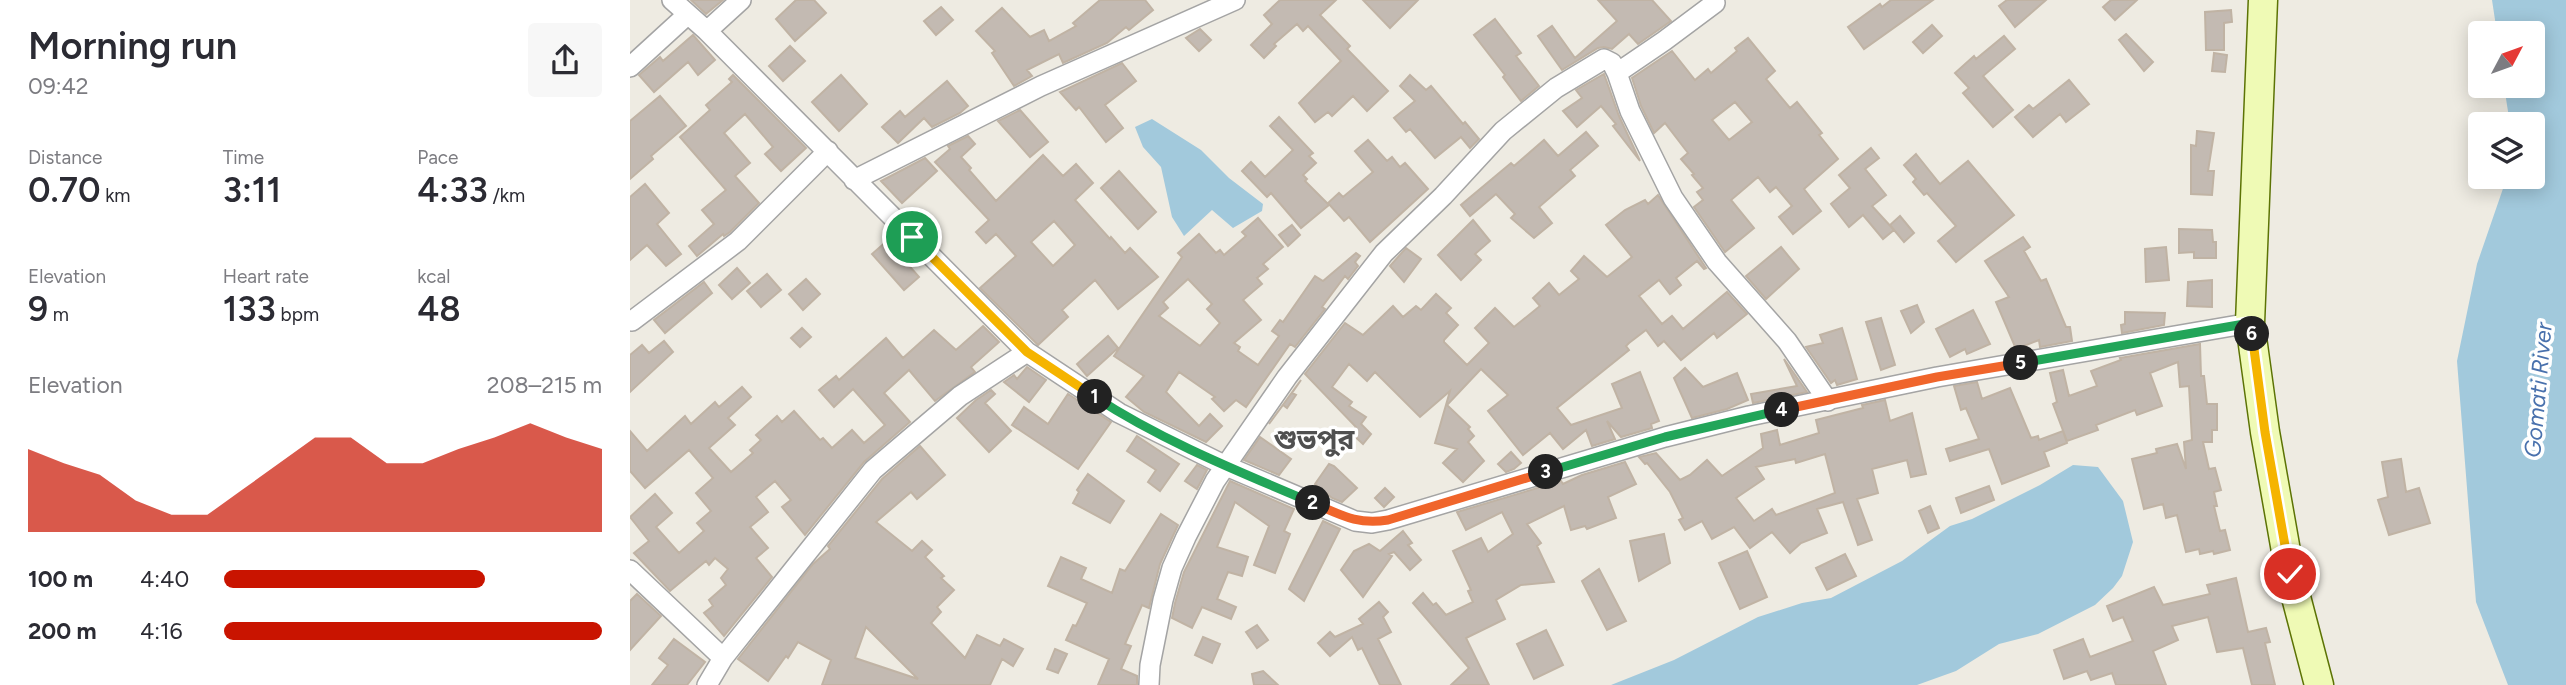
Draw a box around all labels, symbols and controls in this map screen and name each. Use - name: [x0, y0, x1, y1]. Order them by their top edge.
- north arrow: [2468, 21, 2544, 98]
- map controls: [2468, 21, 2545, 189]
- text: Morning run: [28, 23, 237, 69]
- button: share: [528, 23, 602, 97]
- text: 09:42: [28, 72, 89, 100]
- button: layers: [2468, 112, 2545, 189]
- text: Distance: [28, 146, 102, 169]
- text: Time: [223, 146, 264, 169]
- text: Pace: [417, 146, 458, 169]
- text: 0.70: [28, 169, 100, 211]
- text: 3:11: [223, 169, 281, 211]
- text: 4:33: [417, 169, 488, 211]
- text: km: [100, 184, 131, 207]
- text: /km: [488, 184, 525, 207]
- pin: [882, 207, 942, 267]
- icon: arrive: [893, 218, 931, 256]
- text: Elevation: [28, 265, 106, 288]
- text: Heart rate: [223, 265, 309, 288]
- text: kcal: [417, 265, 451, 288]
- text: 9: [28, 288, 48, 330]
- text: 133: [223, 288, 276, 330]
- text: 48: [417, 288, 461, 330]
- text: m: [48, 303, 69, 326]
- text: bpm: [276, 303, 319, 326]
- pin: 6: [2234, 316, 2270, 352]
- water label: Gomati River: [2518, 320, 2558, 459]
- text: 6: [2246, 322, 2257, 345]
- pin: 5: [2004, 346, 2038, 380]
- text: 5: [2015, 351, 2026, 374]
- text: Elevation: [28, 371, 123, 399]
- text: 208–215 m: [487, 371, 602, 399]
- pin: 1: [1078, 380, 1112, 414]
- text: 1: [1090, 385, 1099, 408]
- pin: 4: [1764, 392, 1800, 428]
- text: 4: [1775, 398, 1788, 421]
- district label: শুভপুর: [1274, 422, 1356, 457]
- pin: 3: [1528, 454, 1564, 490]
- text: 3: [1540, 460, 1551, 483]
- pin: 2: [1296, 486, 1330, 520]
- text: 2: [1307, 491, 1318, 514]
- pin: [2260, 544, 2320, 604]
- icon: check: [2271, 555, 2309, 593]
- text: 100 m: [28, 565, 93, 593]
- text: 4:40: [140, 565, 189, 593]
- text: 200 m: [28, 617, 97, 645]
- text: 4:16: [140, 617, 183, 645]

